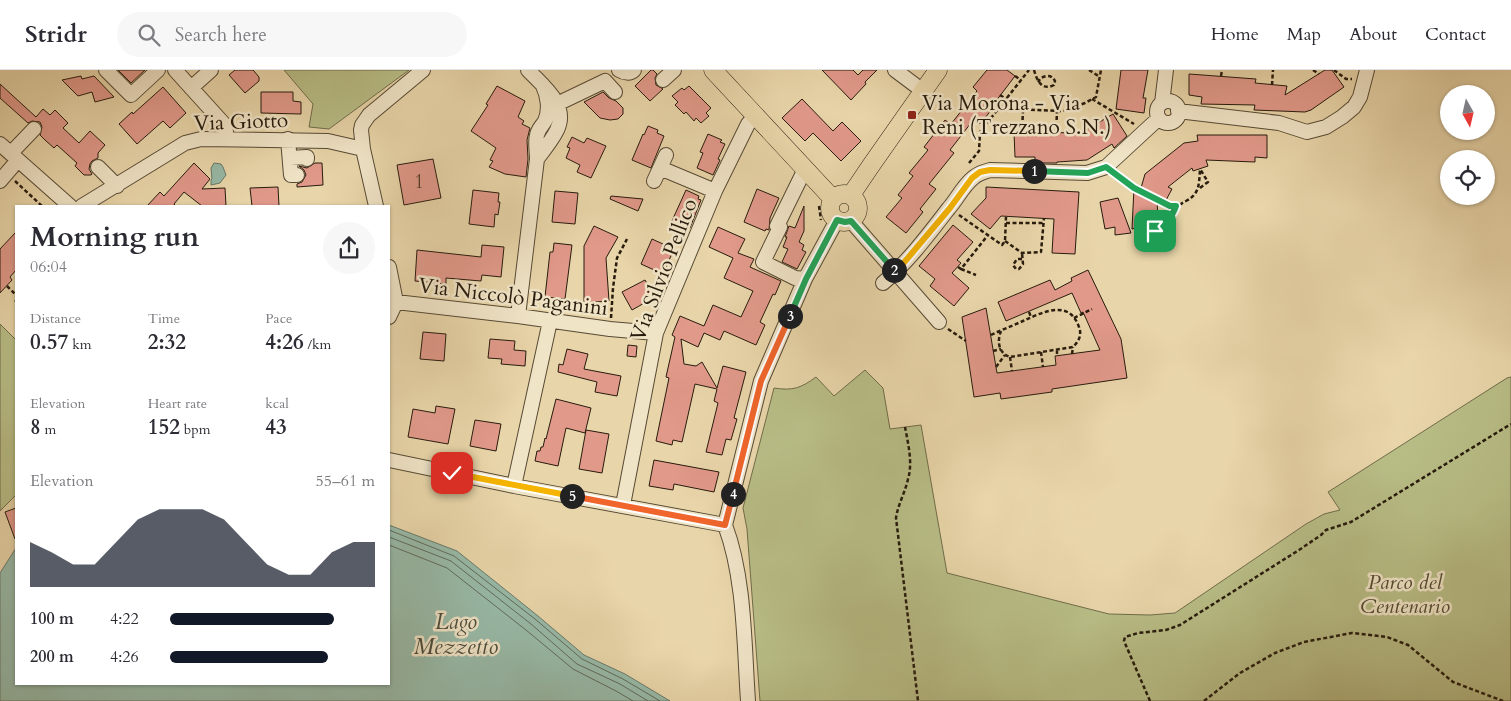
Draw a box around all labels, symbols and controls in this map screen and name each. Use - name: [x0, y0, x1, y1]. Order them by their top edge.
- search box: [117, 12, 467, 57]
- text: Stridr: [25, 18, 87, 51]
- icon: search: [135, 21, 163, 49]
- text: Search here: [175, 22, 267, 48]
- text: Home: [1211, 22, 1259, 47]
- text: Map: [1287, 22, 1321, 47]
- text: About: [1349, 22, 1397, 47]
- text: Contact: [1425, 22, 1486, 47]
- north arrow: [1440, 85, 1495, 140]
- map controls: [1440, 85, 1495, 205]
- place label: Via Morona - Via Reni (Trezzano S.N.): [922, 89, 1111, 142]
- street label: Via Giotto: [193, 106, 289, 138]
- marker: Via Morona - Via Reni (Trezzano S.N.): [906, 109, 918, 121]
- button: locate: [1440, 150, 1495, 205]
- pin: 1: [1022, 158, 1046, 184]
- text: 1: [1031, 162, 1038, 181]
- house number: 1: [414, 169, 424, 195]
- street label: Via Silvio Pellico: [623, 194, 705, 346]
- pin: [1134, 210, 1176, 252]
- icon: arrive: [1141, 217, 1169, 245]
- text: Morning run: [30, 218, 199, 256]
- button: share: [323, 222, 375, 274]
- text: 06:04: [30, 256, 67, 278]
- pin: 2: [882, 258, 906, 282]
- text: 2: [891, 261, 898, 280]
- street label: Via Niccolò Paganini: [417, 271, 610, 323]
- pin: 3: [778, 304, 802, 328]
- text: 3: [787, 307, 794, 326]
- text: Distance: [30, 309, 81, 328]
- text: Time: [148, 309, 180, 328]
- text: Pace: [265, 309, 292, 328]
- text: 0.57: [30, 328, 68, 357]
- text: 2:32: [148, 328, 186, 357]
- text: 4:26: [265, 328, 304, 357]
- text: km: [68, 335, 91, 354]
- text: /km: [304, 335, 331, 354]
- text: Elevation: [30, 394, 86, 413]
- text: Heart rate: [148, 394, 207, 413]
- text: kcal: [265, 394, 289, 413]
- text: 8: [30, 413, 41, 442]
- text: 152: [148, 413, 180, 442]
- text: 43: [265, 413, 287, 442]
- text: m: [41, 420, 56, 439]
- text: bpm: [180, 420, 211, 439]
- pin: [431, 452, 473, 494]
- icon: check: [438, 459, 466, 487]
- text: Elevation: [30, 470, 94, 492]
- text: 55–61 m: [316, 470, 375, 492]
- pin: 4: [720, 482, 746, 506]
- pin: 5: [560, 484, 584, 508]
- text: 4: [730, 485, 737, 504]
- text: 5: [569, 487, 576, 506]
- park label: Parco del Centenario: [1360, 568, 1450, 621]
- water label: Lago Mezzetto: [414, 607, 498, 662]
- text: 100 m: [30, 608, 74, 630]
- text: 4:22: [110, 608, 139, 630]
- text: 200 m: [30, 646, 74, 668]
- text: 4:26: [110, 646, 139, 668]

